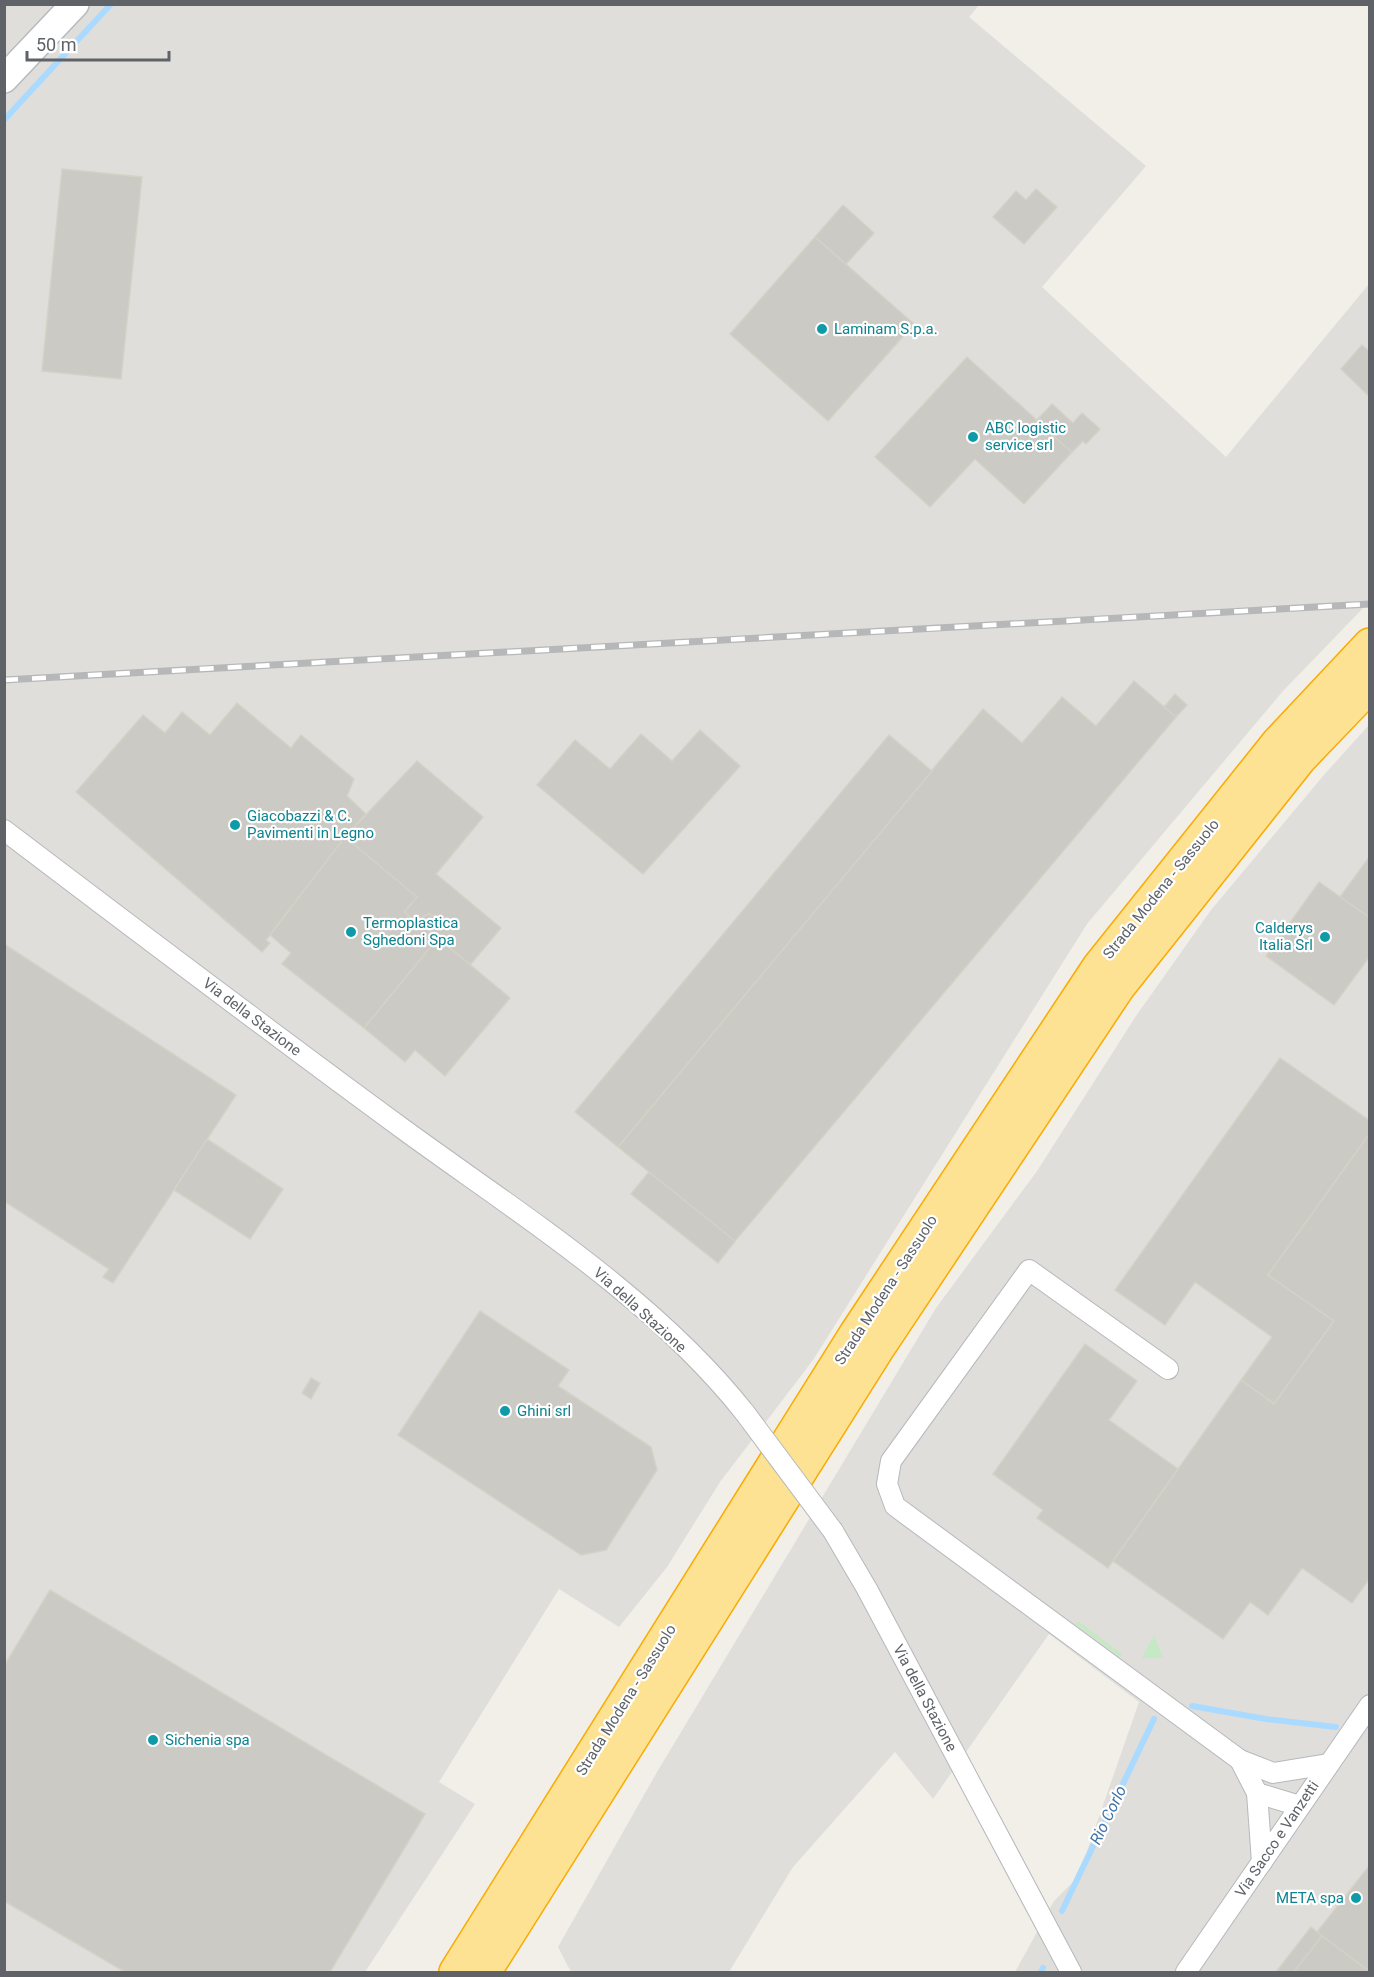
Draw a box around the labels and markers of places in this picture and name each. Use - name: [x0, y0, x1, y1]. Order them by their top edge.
- place label: Laminam S.p.a.: [834, 320, 938, 338]
- marker: Laminam S.p.a.: [815, 322, 829, 336]
- place label: ABC logistic service srl: [985, 419, 1066, 454]
- marker: ABC logistic service srl: [966, 430, 980, 444]
- place label: Giacobazzi & C. Pavimenti in Legno: [247, 807, 374, 842]
- marker: Giacobazzi & C. Pavimenti in Legno: [228, 818, 242, 832]
- place label: Termoplastica Sghedoni Spa: [363, 914, 459, 949]
- place label: Calderys Italia Srl: [1255, 919, 1313, 954]
- marker: Termoplastica Sghedoni Spa: [344, 925, 358, 939]
- marker: Calderys Italia Srl: [1318, 930, 1332, 944]
- place label: Ghini srl: [517, 1402, 571, 1420]
- marker: Ghini srl: [498, 1404, 512, 1418]
- place label: Sichenia spa: [165, 1731, 250, 1749]
- marker: Sichenia spa: [146, 1733, 160, 1747]
- place label: META spa: [1276, 1889, 1344, 1907]
- marker: META spa: [1349, 1891, 1363, 1905]

